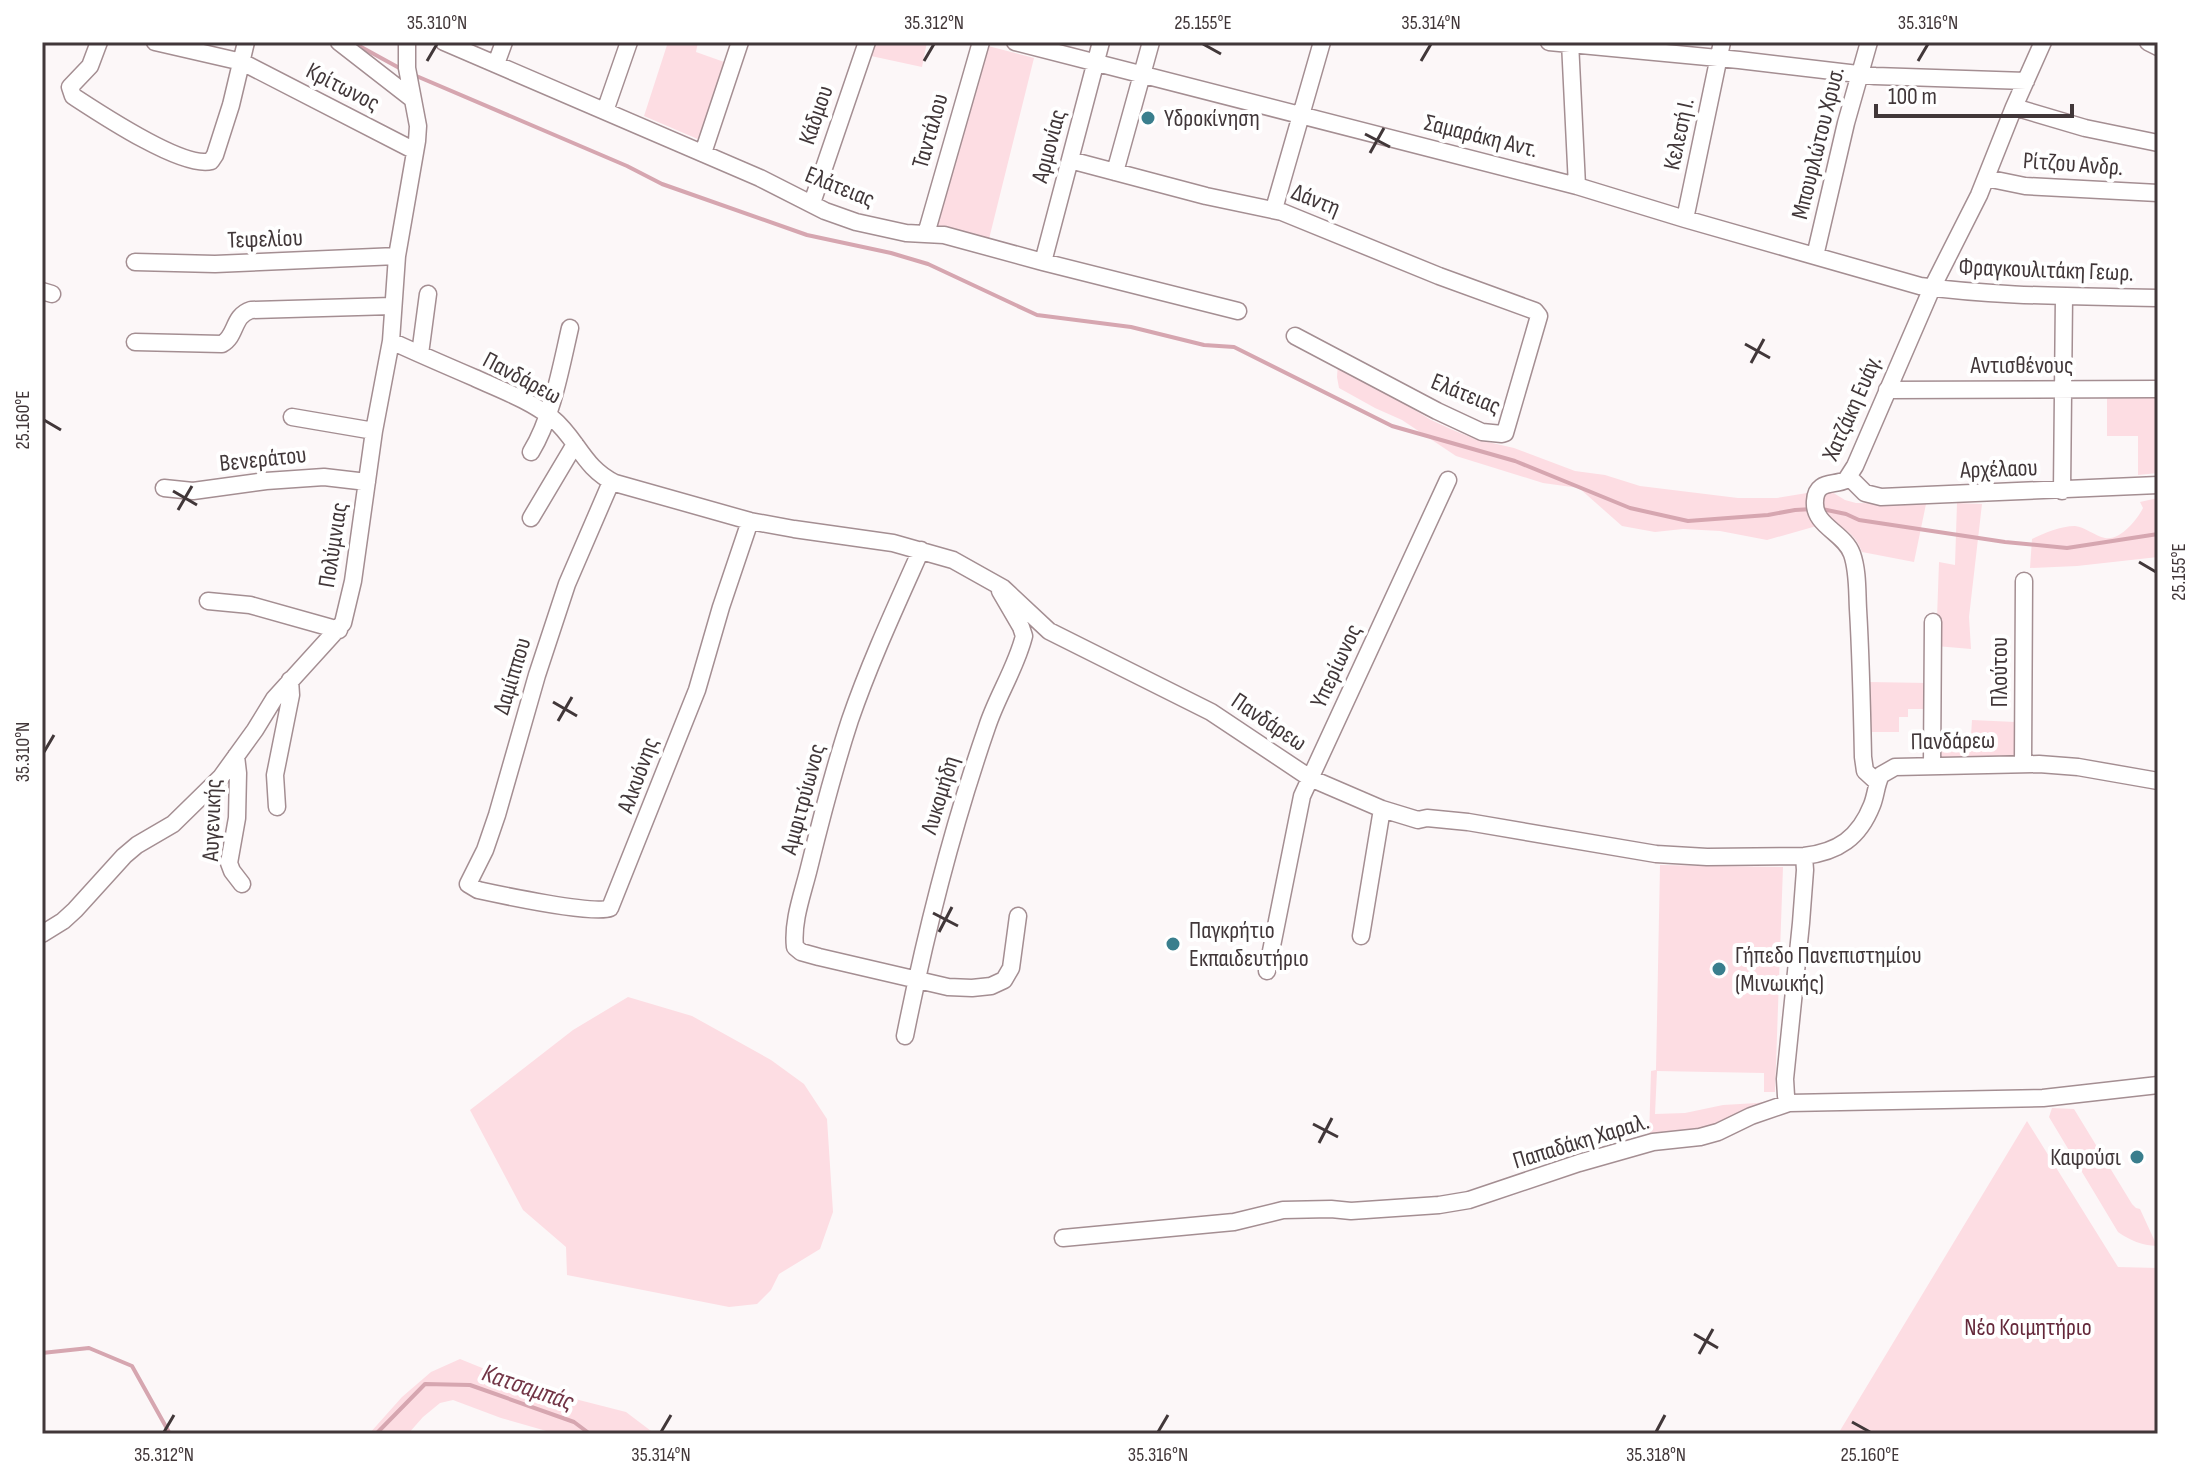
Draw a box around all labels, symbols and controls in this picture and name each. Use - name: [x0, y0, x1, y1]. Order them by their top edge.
- text: 35.310°N: [407, 11, 467, 35]
- text: 35.312°N: [904, 11, 964, 35]
- text: 25.155°E: [1174, 11, 1232, 35]
- text: 35.314°N: [1401, 11, 1461, 35]
- text: 35.316°N: [1898, 11, 1958, 35]
- street label: Κρίτωνος: [301, 56, 385, 118]
- street label: Μπουρλώτου Χρυσ.: [1785, 64, 1851, 222]
- scale bar: [1876, 68, 2072, 118]
- street label: Κάδμου: [792, 82, 840, 148]
- text: 100 m: [1888, 82, 1937, 111]
- street label: Ταντάλου: [906, 90, 954, 172]
- street label: Κελεσή Ι.: [1657, 95, 1701, 173]
- place label: Υδροκίνηση: [1164, 104, 1260, 133]
- street label: Αρμονίας: [1025, 106, 1073, 187]
- street label: Σαμαράκη Αντ.: [1421, 108, 1541, 164]
- marker: Υδροκίνηση: [1139, 109, 1157, 127]
- street label: Ρίτζου Ανδρ.: [2022, 146, 2124, 182]
- street label: Ελάτειας: [801, 160, 879, 214]
- street label: Δάντη: [1287, 177, 1345, 223]
- street label: Τεφελίου: [227, 223, 303, 255]
- street label: Φραγκουλιτάκη Γεωρ.: [1958, 252, 2134, 288]
- street label: Πανδάρεω: [478, 345, 566, 411]
- street label: Χατζάκη Ευάγ.: [1816, 351, 1888, 466]
- street label: Αντισθένους: [1969, 351, 2074, 380]
- street label: Ελάτειας: [1427, 367, 1505, 421]
- text: 25.160°E: [11, 390, 35, 450]
- street label: Βενεράτου: [218, 440, 308, 478]
- street label: Αρχέλαου: [1959, 453, 2038, 485]
- street label: Πολύμνιας: [312, 500, 354, 590]
- text: 25.155°E: [2167, 543, 2191, 601]
- street label: Υπερίωνος: [1304, 619, 1368, 713]
- street label: Δαμίππου: [487, 634, 537, 718]
- street label: Πλούτου: [1985, 637, 2014, 707]
- street label: Πανδάρεω: [1226, 686, 1312, 758]
- text: 35.310°N: [11, 722, 35, 782]
- street label: Πανδάρεω: [1910, 726, 1996, 756]
- street label: Αλκυόνης: [611, 733, 665, 818]
- street label: Αμφιτρύωνος: [774, 741, 832, 858]
- street label: Λυκομήδη: [914, 752, 966, 838]
- street label: Αυγενικής: [196, 778, 228, 863]
- place label: Παγκρήτιο Εκπαιδευτήριο: [1189, 916, 1309, 973]
- marker: Παγκρήτιο Εκπαιδευτήριο: [1164, 935, 1182, 953]
- place label: Γήπεδο Πανεπιστημίου (Μινωικής): [1735, 941, 1922, 998]
- marker: Γήπεδο Πανεπιστημίου (Μινωικής): [1710, 960, 1728, 978]
- street label: Παπαδάκη Χαραλ.: [1509, 1107, 1653, 1175]
- place label: Καφούσι: [2050, 1143, 2121, 1172]
- marker: Καφούσι: [2128, 1148, 2146, 1166]
- park label: Νέο Κοιμητήριο: [1964, 1313, 2092, 1342]
- water label: Κατσαμπάς: [478, 1358, 579, 1418]
- text: 35.312°N: [134, 1443, 194, 1467]
- text: 35.314°N: [631, 1443, 691, 1467]
- text: 35.316°N: [1128, 1443, 1188, 1467]
- text: 35.318°N: [1626, 1443, 1686, 1467]
- text: 25.160°E: [1840, 1443, 1900, 1467]

